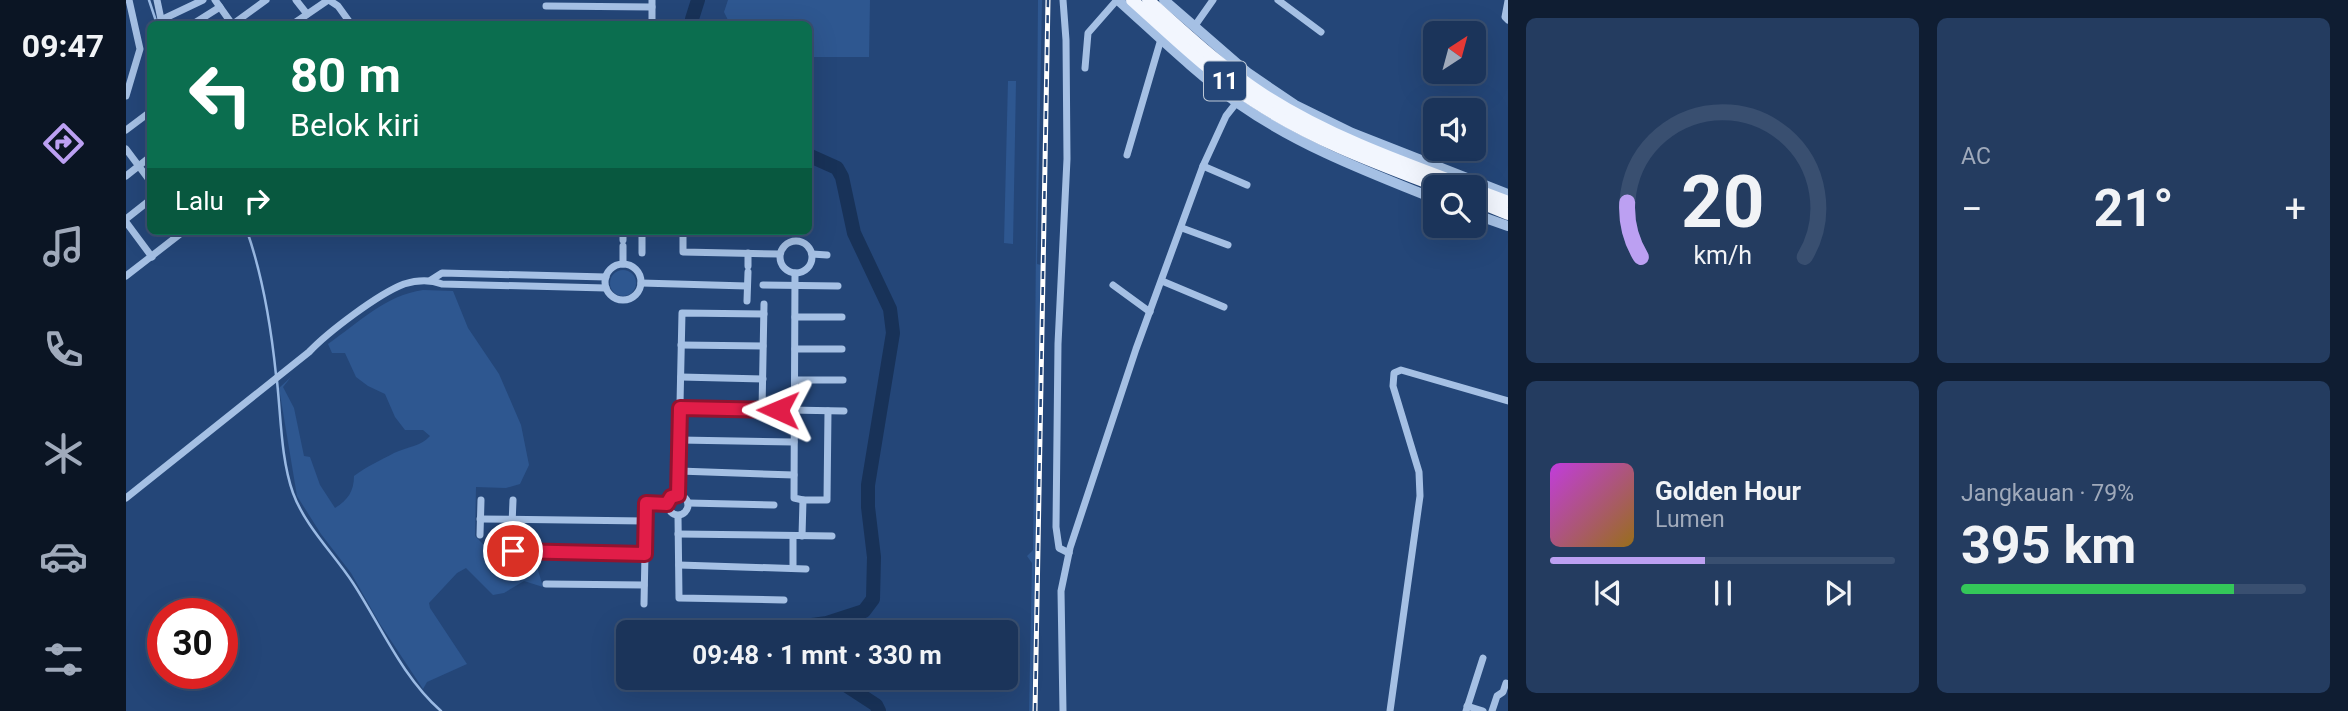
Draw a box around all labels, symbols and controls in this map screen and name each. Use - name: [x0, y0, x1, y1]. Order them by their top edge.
- north arrow: [1423, 21, 1486, 84]
- map controls: [1423, 21, 1486, 238]
- text: 09:47: [22, 27, 104, 65]
- text: 80 m: [290, 47, 401, 104]
- icon: left: [175, 49, 266, 140]
- road number: 11: [1204, 61, 1246, 100]
- button: sound: [1423, 98, 1486, 161]
- text: Belok kiri: [290, 106, 420, 144]
- icon: directions: [39, 119, 88, 168]
- text: AC: [1961, 143, 1991, 170]
- text: 20: [1681, 159, 1764, 245]
- button: search: [1423, 175, 1486, 238]
- text: 21°: [2094, 178, 2174, 239]
- icon: right: [238, 182, 276, 220]
- text: Lalu: [175, 186, 224, 216]
- text: −: [1961, 187, 1983, 231]
- text: +: [2284, 187, 2306, 231]
- icon: music: [39, 222, 88, 271]
- text: km/h: [1693, 240, 1752, 269]
- icon: phone: [39, 325, 88, 374]
- position arrow: [741, 373, 815, 447]
- icon: climate: [39, 429, 88, 478]
- text: Golden Hour: [1655, 476, 1801, 506]
- text: Jangkauan · 79%: [1961, 480, 2134, 507]
- text: Lumen: [1655, 506, 1725, 533]
- text: 395 km: [1961, 515, 2136, 576]
- pin: [483, 521, 543, 581]
- icon: car: [39, 532, 88, 581]
- icon: arrive: [494, 532, 532, 570]
- icon: previous: [1589, 574, 1627, 612]
- icon: pause: [1704, 574, 1742, 612]
- icon: next: [1819, 574, 1857, 612]
- speed limit sign: 30: [147, 598, 238, 689]
- icon: filters: [39, 635, 88, 684]
- text: 09:48 · 1 mnt · 330 m: [692, 640, 942, 670]

